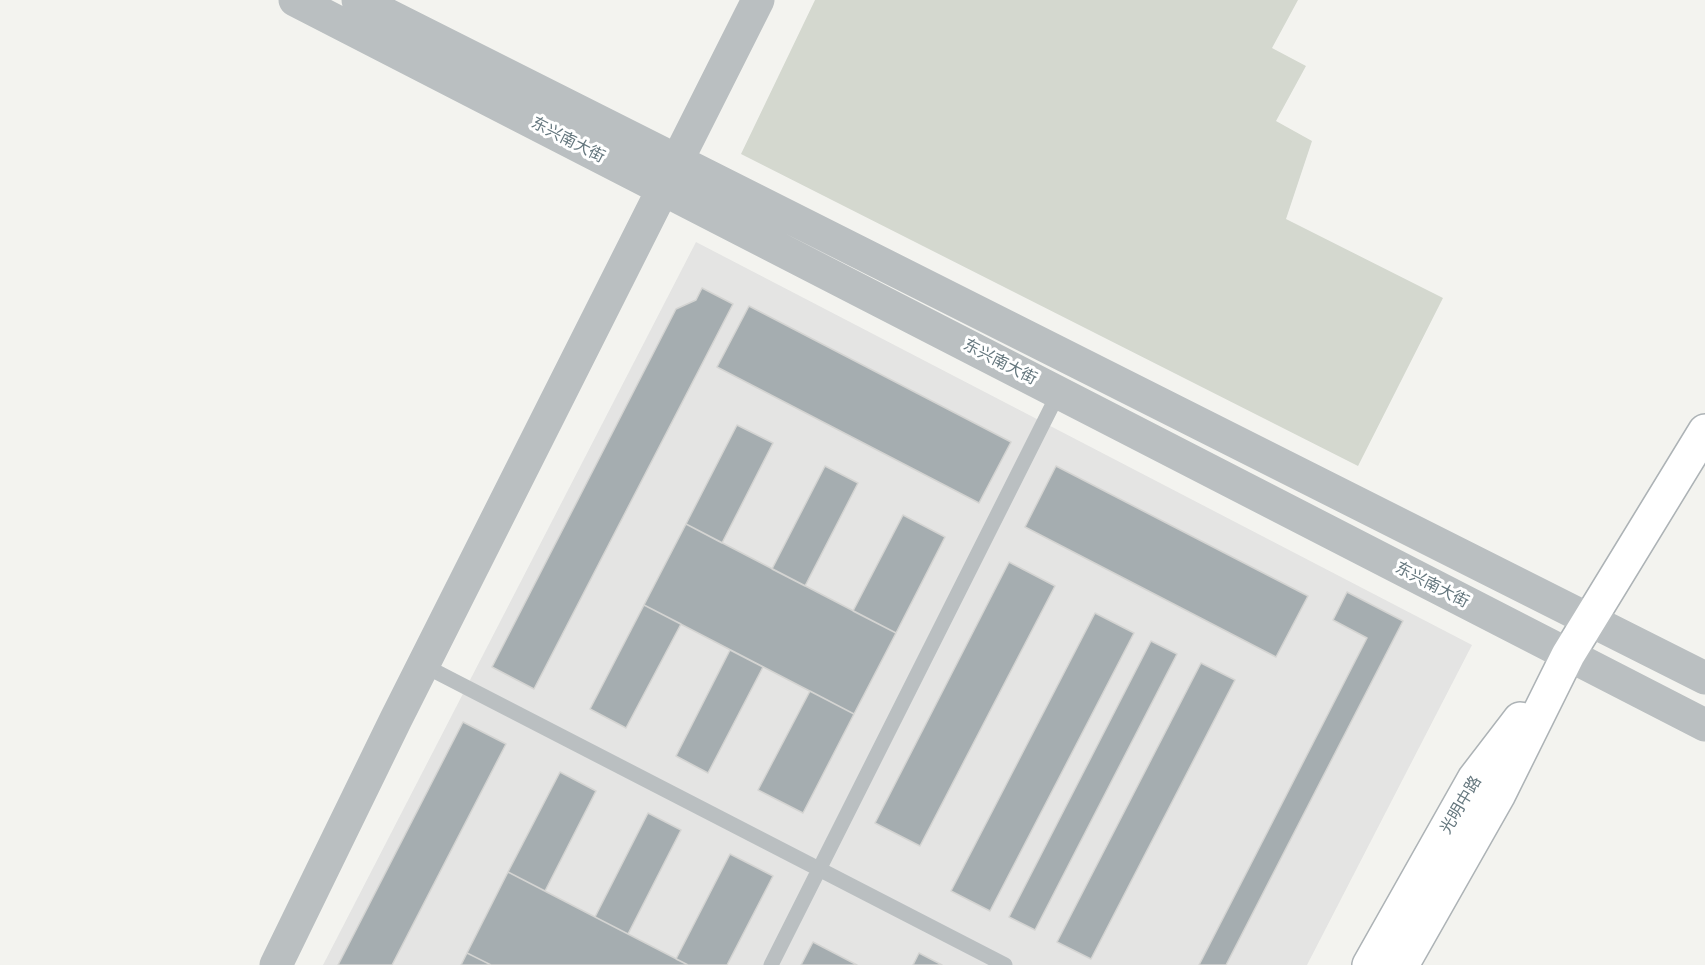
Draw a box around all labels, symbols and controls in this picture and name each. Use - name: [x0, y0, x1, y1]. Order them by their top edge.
- street label: 东兴南大街: [528, 113, 608, 167]
- street label: 东兴南大街: [960, 335, 1040, 389]
- street label: 东兴南大街: [1392, 558, 1472, 612]
- street label: 光明中路: [1436, 773, 1486, 837]

